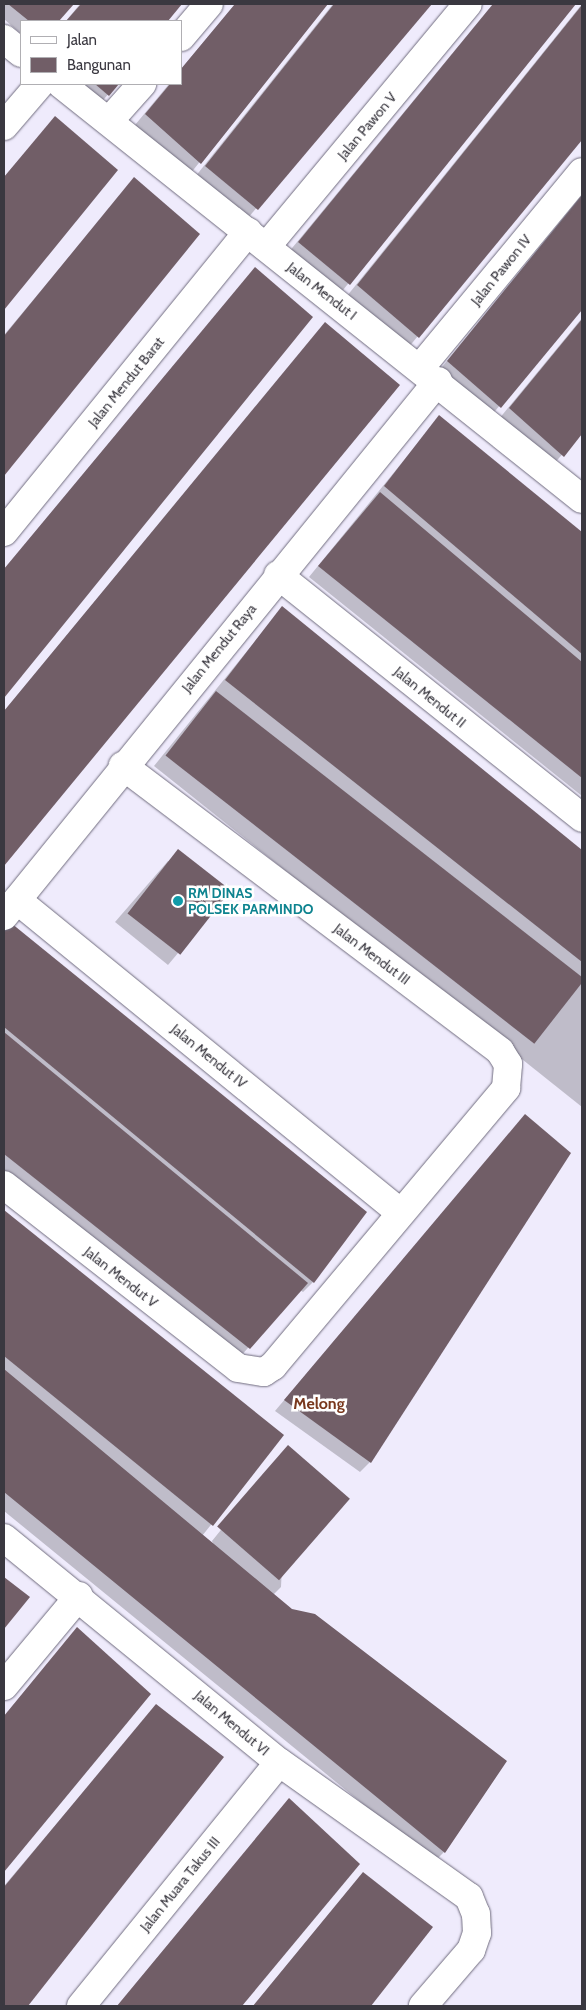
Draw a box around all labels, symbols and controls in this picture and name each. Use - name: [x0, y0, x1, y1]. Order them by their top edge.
- legend: [20, 20, 182, 85]
- text: Jalan: [67, 31, 97, 49]
- text: Bangunan: [67, 56, 131, 74]
- street label: Jalan Pawon V: [334, 89, 400, 163]
- street label: Jalan Pawon IV: [467, 231, 535, 309]
- street label: Jalan Mendut I: [284, 259, 360, 323]
- street label: Jalan Mendut Barat: [85, 334, 167, 430]
- street label: Jalan Mendut Raya: [178, 600, 260, 696]
- street label: Jalan Mendut II: [391, 663, 469, 731]
- place label: RM DINAS POLSEK PARMINDO: [188, 885, 313, 918]
- marker: RM DINAS POLSEK PARMINDO: [172, 895, 184, 907]
- street label: Jalan Mendut III: [331, 920, 413, 988]
- street label: Jalan Mendut IV: [168, 1020, 250, 1092]
- street label: Jalan Mendut V: [81, 1243, 161, 1311]
- district label: Melong: [293, 1394, 345, 1414]
- street label: Jalan Mendut VI: [191, 1687, 273, 1759]
- street label: Jalan Muara Takus III: [137, 1833, 223, 1935]

